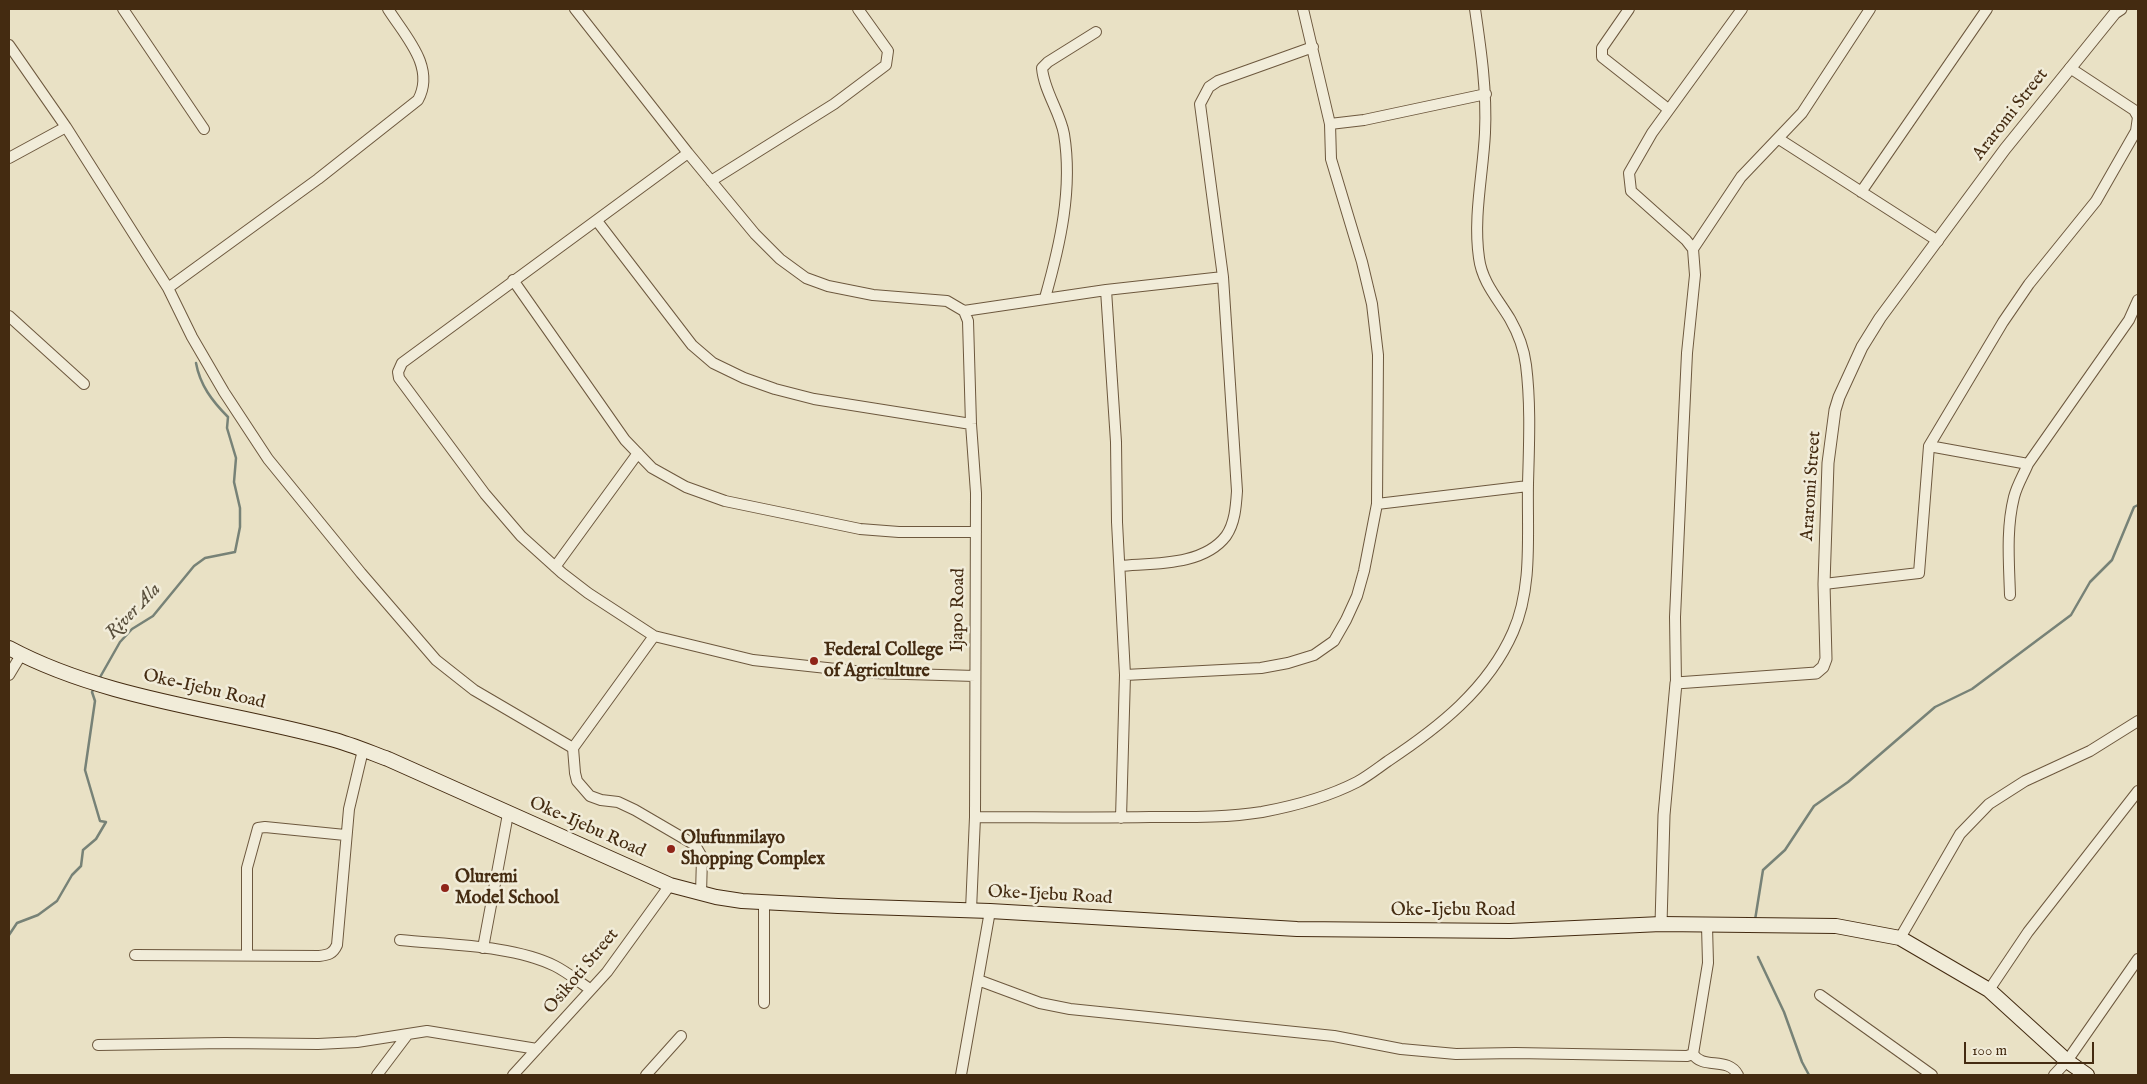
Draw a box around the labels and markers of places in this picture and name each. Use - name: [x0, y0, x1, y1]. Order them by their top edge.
- place label: Federal College of Agriculture: [824, 640, 943, 682]
- marker: Federal College of Agriculture: [808, 655, 820, 667]
- place label: Olufunmilayo Shopping Complex: [681, 828, 825, 871]
- marker: Olufunmilayo Shopping Complex: [665, 843, 677, 855]
- place label: Oluremi Model School: [455, 867, 559, 910]
- marker: Oluremi Model School: [439, 882, 451, 894]

